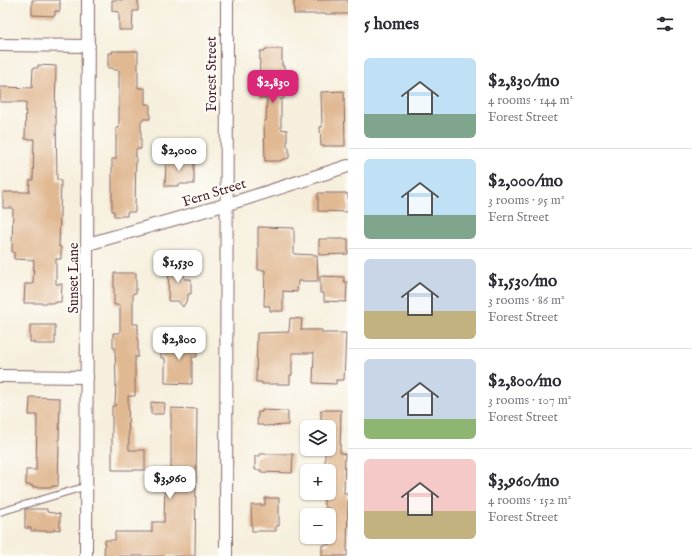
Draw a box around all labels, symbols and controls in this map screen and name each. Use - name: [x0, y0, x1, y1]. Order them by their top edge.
- icon: filters: [654, 13, 676, 35]
- text: 5 homes: [364, 14, 419, 35]
- street label: Forest Street: [203, 36, 221, 112]
- pin: $2,830: [240, 70, 306, 104]
- text: $2,830/mo: [488, 71, 559, 92]
- text: $2,830: [256, 74, 290, 91]
- icon: home: [396, 74, 444, 122]
- text: 4 rooms · 144 m²: [488, 92, 573, 109]
- text: Forest Street: [488, 109, 558, 126]
- pin: $2,000: [146, 138, 212, 172]
- text: $2,000: [161, 142, 197, 159]
- text: $2,000/mo: [488, 171, 563, 192]
- street label: Fern Street: [180, 175, 248, 211]
- icon: home: [396, 175, 444, 223]
- text: 3 rooms · 95 m²: [488, 192, 565, 209]
- text: Fern Street: [488, 209, 549, 226]
- street label: Sunset Lane: [65, 242, 83, 314]
- pin: $1,530: [145, 250, 211, 284]
- text: $1,530: [162, 254, 194, 271]
- text: $1,530/mo: [488, 271, 557, 292]
- icon: home: [396, 275, 444, 323]
- text: 3 rooms · 86 m²: [488, 292, 565, 309]
- text: Forest Street: [488, 309, 558, 326]
- pin: $2,800: [146, 327, 212, 361]
- text: $2,800: [162, 331, 196, 348]
- text: $2,800/mo: [488, 371, 561, 392]
- icon: home: [396, 375, 444, 423]
- text: 3 rooms · 107 m²: [488, 392, 571, 409]
- text: Forest Street: [488, 409, 558, 426]
- map controls: [300, 420, 336, 544]
- button: layers: [300, 420, 336, 456]
- button: +: [300, 464, 336, 500]
- pin: $3,960: [137, 466, 203, 500]
- text: $3,960: [153, 470, 187, 487]
- text: $3,960/mo: [488, 471, 559, 492]
- icon: home: [396, 475, 444, 523]
- text: 4 rooms · 152 m²: [488, 492, 571, 509]
- button: −: [300, 508, 336, 544]
- text: Forest Street: [488, 509, 558, 526]

